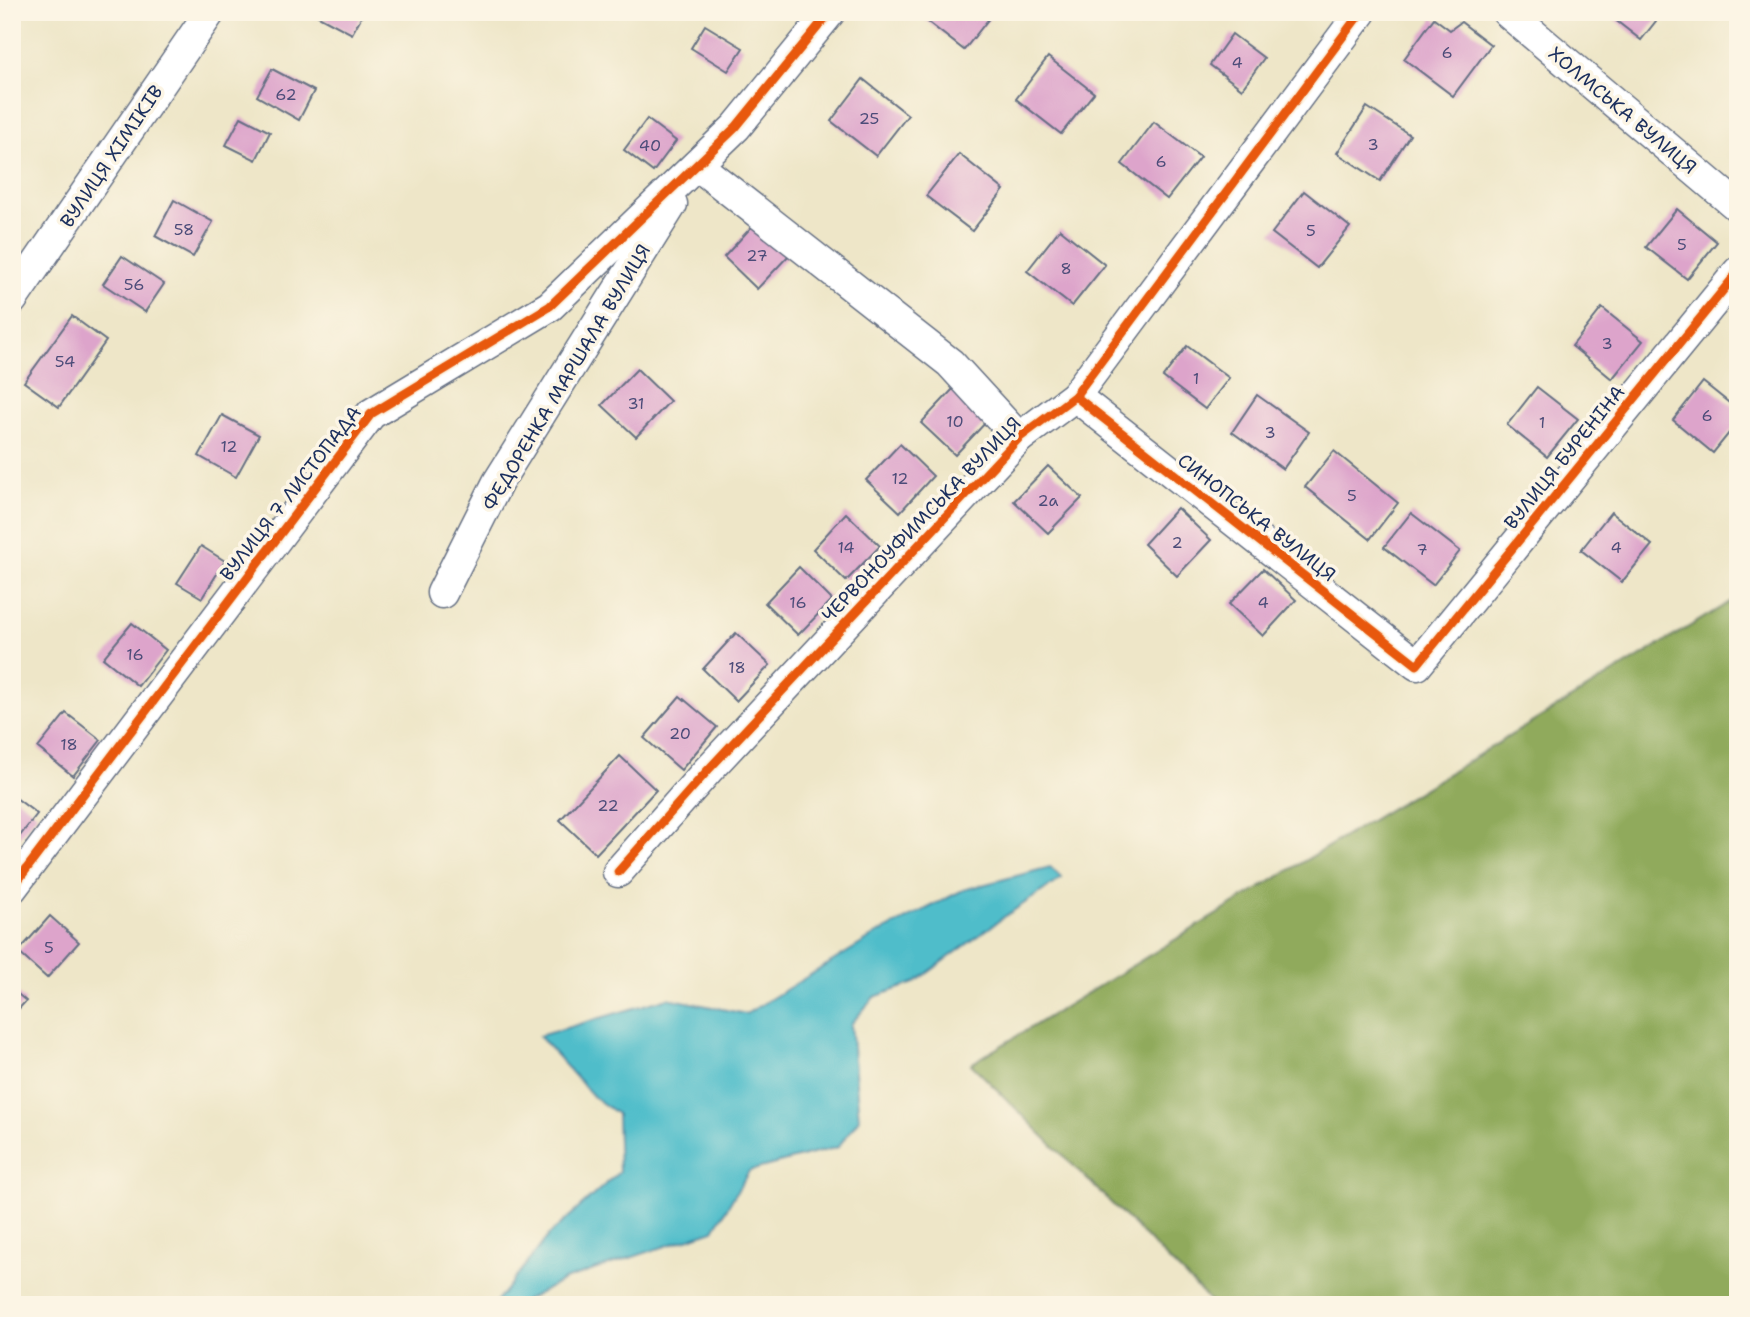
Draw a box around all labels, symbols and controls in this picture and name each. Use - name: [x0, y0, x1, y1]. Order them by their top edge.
- street label: ХОЛМСЬКА ВУЛИЦЯ: [1543, 41, 1702, 180]
- house number: 6: [1441, 42, 1453, 63]
- house number: 4: [1231, 52, 1243, 73]
- street label: ВУЛИЦЯ ХІМІКІВ: [54, 80, 168, 232]
- house number: 62: [275, 84, 297, 105]
- house number: 25: [859, 108, 879, 129]
- house number: 3: [1367, 134, 1379, 155]
- house number: 40: [639, 135, 661, 156]
- house number: 6: [1155, 151, 1167, 172]
- house number: 58: [174, 219, 194, 240]
- house number: 5: [1306, 220, 1316, 241]
- house number: 5: [1677, 234, 1687, 255]
- street label: ФЕДОРЕНКА МАРШАЛА ВУЛИЦЯ: [477, 239, 656, 515]
- house number: 27: [746, 245, 768, 266]
- house number: 8: [1060, 258, 1072, 279]
- house number: 56: [124, 274, 144, 295]
- house number: 3: [1601, 333, 1613, 354]
- house number: 54: [55, 351, 75, 372]
- house number: 1: [1193, 368, 1199, 389]
- street label: ВУЛИЦЯ БУРЕНІНА: [1499, 380, 1630, 534]
- house number: 31: [627, 393, 645, 414]
- street label: ВУЛИЦЯ 7 ЛИСТОПАДА: [214, 401, 367, 586]
- house number: 6: [1701, 405, 1713, 426]
- street label: ЧЕРВОНОУФИМСЬКА ВУЛИЦЯ: [816, 411, 1026, 628]
- house number: 10: [946, 411, 964, 432]
- house number: 1: [1539, 412, 1545, 433]
- house number: 3: [1264, 422, 1276, 443]
- house number: 12: [220, 436, 238, 457]
- street label: СИНОПСЬКА ВУЛИЦЯ: [1172, 448, 1341, 587]
- house number: 12: [891, 468, 909, 489]
- house number: 5: [1347, 485, 1357, 506]
- house number: 2а: [1037, 490, 1059, 511]
- house number: 2: [1171, 532, 1183, 553]
- house number: 14: [837, 537, 855, 558]
- house number: 4: [1610, 537, 1622, 558]
- house number: 7: [1416, 539, 1428, 560]
- house number: 16: [789, 592, 807, 613]
- house number: 4: [1257, 592, 1269, 613]
- house number: 16: [126, 644, 144, 665]
- house number: 18: [728, 657, 746, 678]
- house number: 20: [669, 723, 691, 744]
- house number: 18: [60, 734, 78, 755]
- house number: 22: [597, 795, 619, 816]
- house number: 5: [44, 937, 54, 958]

